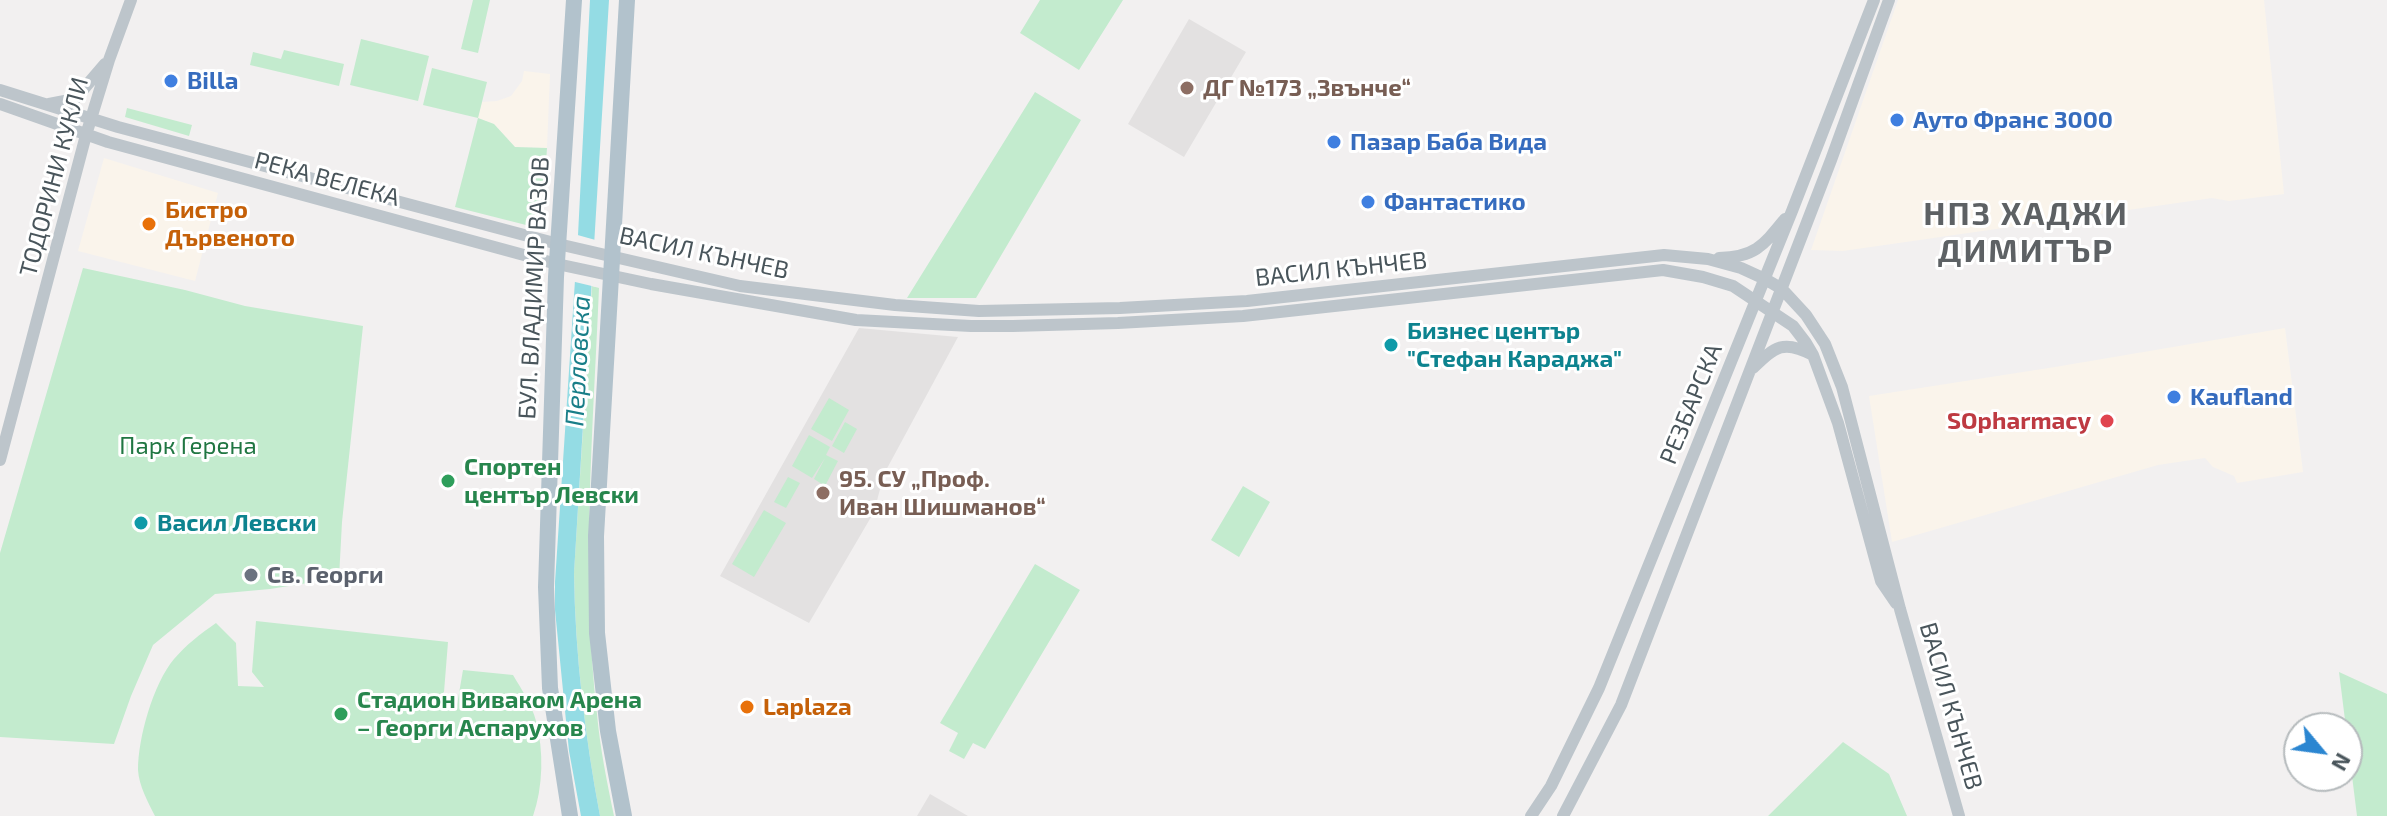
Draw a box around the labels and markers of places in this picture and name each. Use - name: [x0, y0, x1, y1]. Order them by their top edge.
- place label: Billa: [187, 67, 238, 95]
- marker: Billa: [162, 72, 180, 90]
- place label: ДГ №173 „Звънче“: [1203, 74, 1411, 102]
- marker: ДГ №173 „Звънче“: [1178, 79, 1196, 97]
- place label: Ауто Франс 3000: [1913, 106, 2113, 134]
- marker: Ауто Франс 3000: [1888, 111, 1906, 129]
- place label: Пазар Баба Вида: [1350, 128, 1547, 156]
- marker: Пазар Баба Вида: [1325, 133, 1343, 151]
- place label: Фантастико: [1384, 188, 1526, 216]
- marker: Фантастико: [1359, 193, 1377, 211]
- place label: Бистро Дървеното: [165, 196, 295, 252]
- marker: Бистро Дървеното: [140, 215, 158, 233]
- place label: Бизнес център "Стефан Караджа": [1407, 317, 1622, 373]
- marker: Бизнес център "Стефан Караджа": [1382, 336, 1400, 354]
- place label: Kaufland: [2190, 383, 2293, 411]
- marker: Kaufland: [2165, 388, 2183, 406]
- place label: SOpharmacy: [1947, 407, 2091, 435]
- marker: SOpharmacy: [2098, 412, 2116, 430]
- place label: Спортен център Левски: [464, 453, 639, 509]
- place label: 95. СУ „Проф. Иван Шишманов“: [839, 465, 1046, 521]
- marker: Спортен център Левски: [439, 472, 457, 490]
- marker: 95. СУ „Проф. Иван Шишманов“: [814, 484, 832, 502]
- place label: Васил Левски: [157, 509, 317, 537]
- marker: Васил Левски: [132, 514, 150, 532]
- place label: Св. Георги: [267, 561, 384, 589]
- marker: Св. Георги: [242, 566, 260, 584]
- place label: Стадион Виваком Арена – Георги Аспарухов: [357, 686, 642, 742]
- place label: Laplaza: [763, 693, 852, 721]
- marker: Laplaza: [738, 698, 756, 716]
- marker: Стадион Виваком Арена – Георги Аспарухов: [332, 705, 350, 723]

